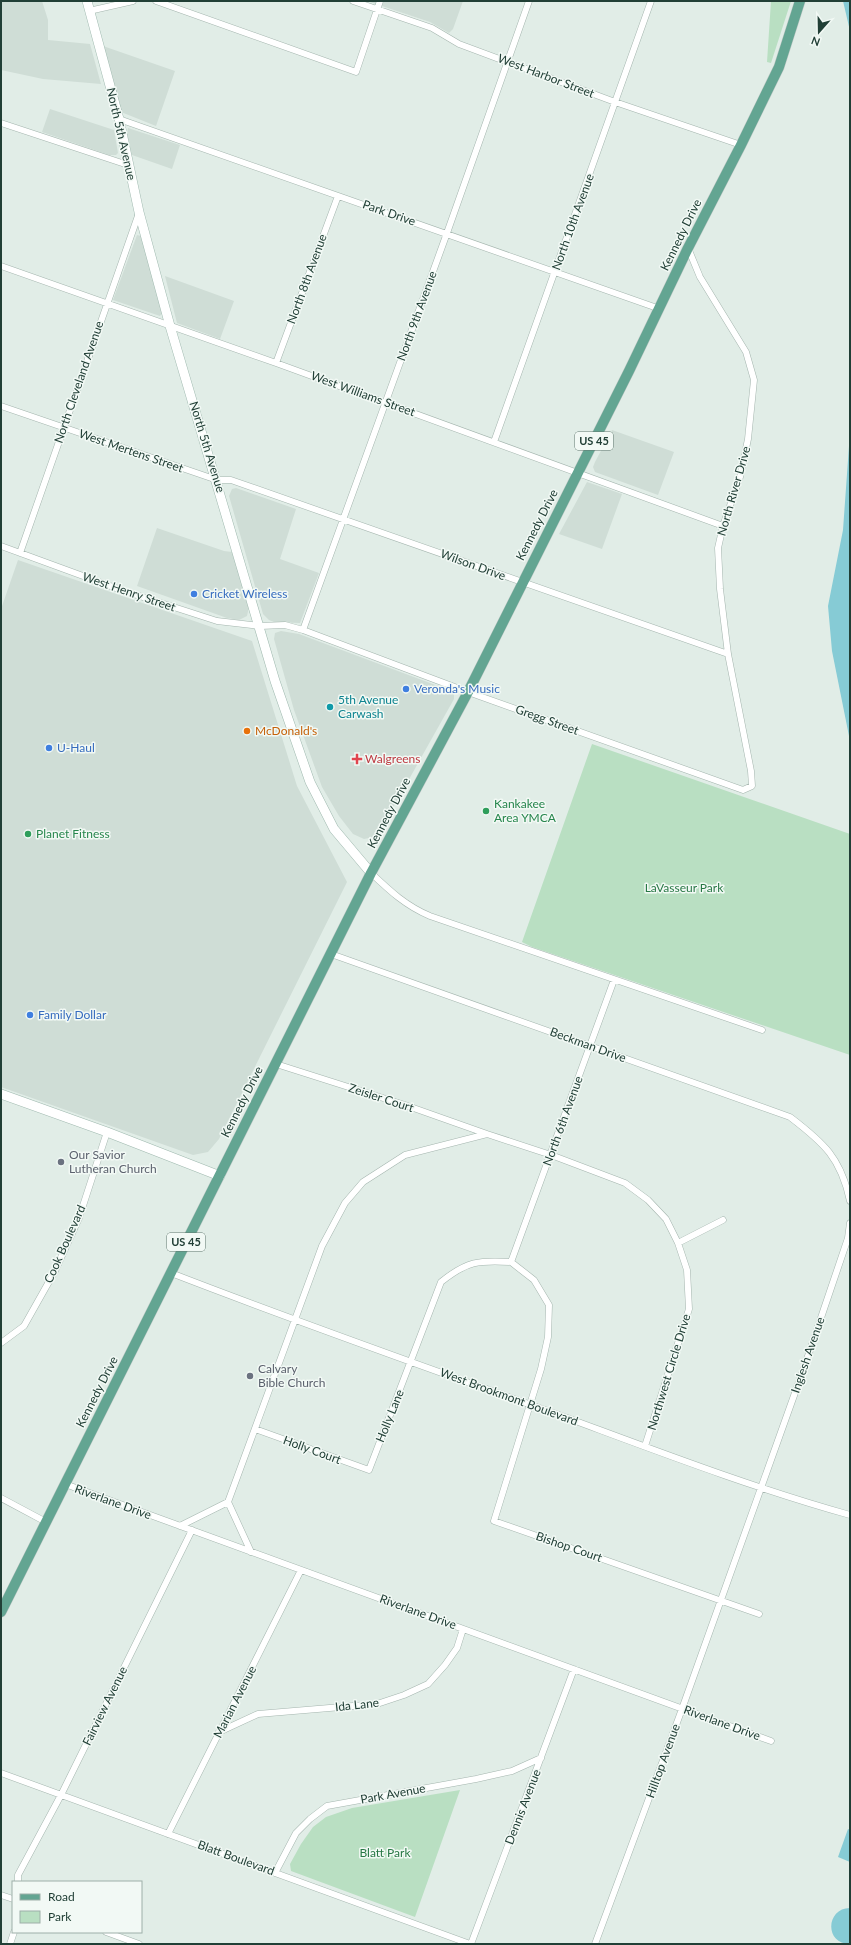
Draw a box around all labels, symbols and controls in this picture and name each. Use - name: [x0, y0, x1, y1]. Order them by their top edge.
- north arrow: [799, 12, 839, 52]
- text: N: [809, 34, 822, 49]
- street label: West Harbor Street: [496, 50, 597, 101]
- street label: North 5th Avenue: [104, 86, 139, 182]
- street label: North 10th Avenue: [548, 172, 597, 272]
- street label: Park Drive: [361, 196, 418, 229]
- street label: Kennedy Drive: [657, 197, 704, 273]
- street label: North 8th Avenue: [283, 232, 330, 326]
- street label: North 9th Avenue: [393, 269, 440, 363]
- street label: North Cleveland Avenue: [51, 319, 106, 445]
- street label: West Williams Street: [309, 368, 418, 420]
- street label: North 5th Avenue: [186, 399, 228, 494]
- street label: West Mertens Street: [77, 426, 186, 476]
- road number: US 45: [575, 432, 613, 450]
- street label: North River Drive: [714, 444, 754, 537]
- street label: Kennedy Drive: [512, 487, 561, 563]
- street label: Wilson Drive: [438, 546, 508, 583]
- street label: West Henry Street: [81, 569, 178, 615]
- place label: Cricket Wireless: [202, 586, 288, 601]
- marker: Cricket Wireless: [189, 589, 199, 599]
- place label: Veronda's Music: [414, 681, 500, 696]
- marker: Veronda's Music: [401, 684, 411, 694]
- place label: 5th Avenue Carwash: [338, 692, 398, 721]
- street label: Gregg Street: [513, 701, 582, 738]
- marker: 5th Avenue Carwash: [325, 702, 335, 712]
- place label: McDonald's: [255, 723, 317, 738]
- marker: McDonald's: [242, 726, 252, 736]
- place label: U-Haul: [57, 740, 95, 755]
- marker: U-Haul: [44, 743, 54, 753]
- place label: Walgreens: [365, 751, 420, 766]
- marker: Walgreens: [352, 754, 362, 764]
- street label: Kennedy Drive: [364, 775, 413, 851]
- place label: Kankakee Area YMCA: [494, 796, 557, 825]
- marker: Kankakee Area YMCA: [481, 806, 491, 816]
- place label: Planet Fitness: [36, 826, 110, 841]
- marker: Planet Fitness: [23, 829, 33, 839]
- park label: LaVasseur Park: [645, 880, 724, 895]
- place label: Family Dollar: [38, 1007, 107, 1022]
- marker: Family Dollar: [25, 1010, 35, 1020]
- street label: Beckman Drive: [548, 1024, 628, 1065]
- street label: Kennedy Drive: [217, 1064, 266, 1140]
- street label: North 6th Avenue: [539, 1074, 586, 1168]
- street label: Zeisler Court: [347, 1080, 416, 1115]
- place label: Our Savior Lutheran Church: [69, 1147, 157, 1176]
- marker: Our Savior Lutheran Church: [56, 1157, 66, 1167]
- street label: Cook Boulevard: [41, 1202, 88, 1285]
- road number: US 45: [167, 1233, 205, 1251]
- street label: Northwest Circle Drive: [644, 1312, 693, 1432]
- street label: Inglesh Avenue: [787, 1315, 828, 1395]
- street label: Kennedy Drive: [72, 1354, 121, 1430]
- place label: Calvary Bible Church: [258, 1361, 325, 1390]
- street label: West Brookmont Boulevard: [438, 1365, 580, 1429]
- marker: Calvary Bible Church: [245, 1371, 255, 1381]
- street label: Holly Lane: [372, 1387, 407, 1444]
- street label: Holly Court: [281, 1432, 344, 1467]
- street label: Riverlane Drive: [73, 1481, 154, 1522]
- street label: Bishop Court: [534, 1528, 605, 1565]
- street label: Riverlane Drive: [378, 1591, 459, 1632]
- street label: Marian Avenue: [210, 1663, 259, 1740]
- street label: Fairview Avenue: [79, 1664, 130, 1748]
- street label: Ida Lane: [334, 1695, 380, 1714]
- street label: Riverlane Drive: [682, 1702, 763, 1743]
- street label: Hilltop Avenue: [642, 1722, 683, 1800]
- street label: Dennis Avenue: [501, 1767, 544, 1847]
- street label: Park Avenue: [359, 1780, 427, 1807]
- street label: Blatt Boulevard: [196, 1837, 277, 1878]
- park label: Blatt Park: [359, 1845, 411, 1860]
- legend: [12, 1881, 142, 1933]
- text: Road: [48, 1889, 75, 1904]
- text: Park: [48, 1909, 72, 1924]

